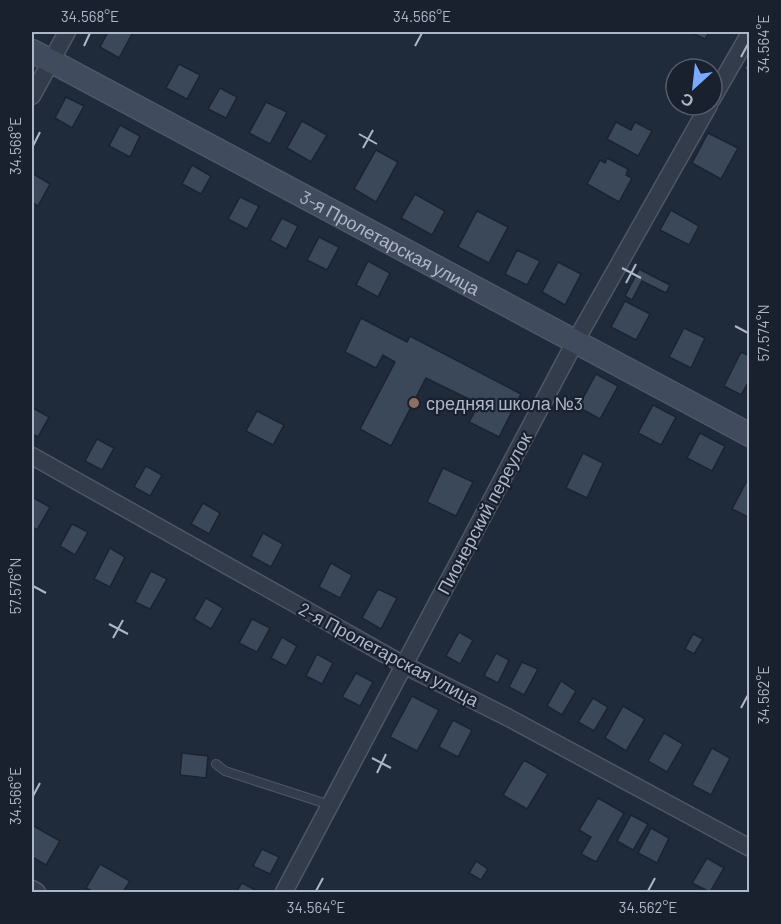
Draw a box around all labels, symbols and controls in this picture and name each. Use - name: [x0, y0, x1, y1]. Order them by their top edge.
- text: 34.568°E: [61, 7, 119, 25]
- text: 34.566°E: [393, 7, 451, 25]
- text: 34.564°E: [754, 15, 772, 73]
- north arrow: [664, 57, 724, 117]
- text: С: [677, 90, 696, 112]
- text: 34.568°E: [6, 117, 24, 175]
- street label: 3-я Пролетарская улица: [296, 185, 484, 300]
- text: 57.574°N: [754, 304, 772, 362]
- place label: средняя школа №3: [426, 392, 583, 414]
- marker: средняя школа №3: [407, 396, 421, 410]
- street label: Пионерский переулок: [432, 428, 536, 598]
- text: 57.576°N: [6, 558, 24, 614]
- street label: 2-я Пролетарская улица: [295, 597, 484, 711]
- text: 34.562°E: [754, 666, 772, 724]
- text: 34.566°E: [6, 767, 24, 825]
- text: 34.564°E: [287, 898, 345, 916]
- text: 34.562°E: [619, 898, 677, 916]

